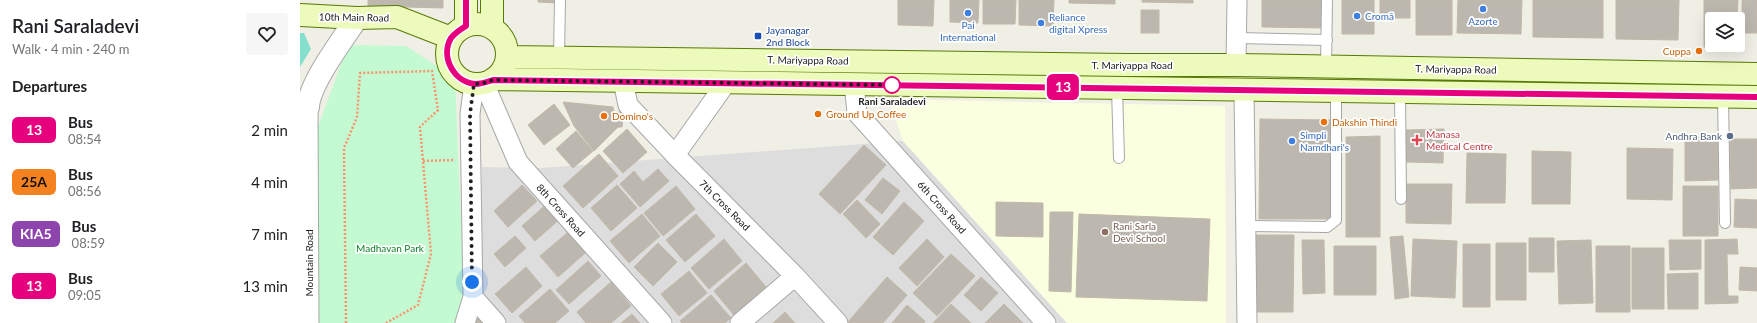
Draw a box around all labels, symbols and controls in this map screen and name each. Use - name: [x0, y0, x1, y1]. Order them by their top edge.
- marker: Azorte: [1478, 4, 1488, 14]
- marker: Pai International: [963, 8, 973, 18]
- street label: 10th Main Road: [319, 10, 389, 24]
- place label: Cromā: [1365, 10, 1394, 22]
- place label: Reliance digital Xpress: [1049, 11, 1107, 35]
- marker: Cromā: [1352, 11, 1362, 21]
- map controls: [1705, 12, 1745, 52]
- button: layers: [1705, 12, 1745, 52]
- button: heart: [246, 13, 288, 55]
- text: Rani Saraladevi: [12, 14, 139, 37]
- place label: Azorte: [1468, 15, 1498, 27]
- marker: Reliance digital Xpress: [1036, 18, 1046, 28]
- place label: Pai International: [940, 19, 996, 43]
- place label: Jayanagar 2nd Block: [766, 24, 811, 48]
- marker: Jayanagar 2nd Block: [753, 31, 763, 41]
- text: Walk · 4 min · 240 m: [12, 41, 130, 57]
- place label: Cuppa: [1663, 45, 1691, 57]
- marker: Cuppa: [1694, 46, 1704, 56]
- street label: T. Mariyappa Road: [767, 53, 849, 67]
- street label: T. Mariyappa Road: [1091, 59, 1173, 71]
- street label: T. Mariyappa Road: [1415, 62, 1497, 76]
- line badge: 13: [1045, 74, 1081, 100]
- marker: Rani Saraladevi: [883, 76, 901, 94]
- text: Departures: [12, 77, 87, 95]
- text: 13: [1055, 78, 1071, 95]
- place label: Rani Saraladevi: [858, 95, 926, 107]
- place label: Ground Up Coffee: [826, 108, 906, 120]
- marker: Ground Up Coffee: [813, 109, 823, 119]
- place label: Domino's: [612, 110, 653, 122]
- marker: Domino's: [599, 111, 609, 121]
- text: Bus: [68, 113, 93, 131]
- place label: Dakshin Thindi: [1332, 116, 1397, 128]
- marker: Dakshin Thindi: [1319, 117, 1329, 127]
- text: 13: [26, 121, 42, 138]
- text: 2 min: [251, 121, 288, 139]
- place label: Manasa Medical Centre: [1426, 128, 1493, 152]
- place label: Simpli Namdhari's: [1300, 129, 1349, 153]
- place label: Andhra Bank: [1665, 130, 1723, 142]
- text: 08:54: [68, 131, 101, 147]
- marker: Andhra Bank: [1725, 131, 1735, 141]
- marker: Manasa Medical Centre: [1411, 134, 1423, 146]
- marker: Simpli Namdhari's: [1287, 136, 1297, 146]
- text: Bus: [68, 165, 93, 183]
- text: 25A: [21, 173, 47, 190]
- text: 4 min: [251, 173, 288, 191]
- street label: 7th Cross Road: [697, 177, 753, 233]
- street label: 6th Cross Road: [915, 178, 969, 236]
- street label: 8th Cross Road: [534, 181, 588, 239]
- text: 08:56: [68, 183, 101, 199]
- text: Bus: [72, 217, 96, 235]
- place label: Rani Sarla Devi School: [1113, 220, 1165, 244]
- text: KIA5: [20, 225, 52, 242]
- text: 7 min: [251, 225, 288, 243]
- marker: Rani Sarla Devi School: [1100, 227, 1110, 237]
- street label: Mountain Road: [303, 229, 315, 297]
- text: 08:59: [72, 235, 105, 251]
- park label: Madhavan Park: [356, 242, 425, 254]
- text: Bus: [68, 269, 93, 287]
- your location: [462, 272, 482, 292]
- text: 13: [26, 277, 42, 294]
- text: 13 min: [242, 277, 288, 295]
- text: 09:05: [68, 287, 101, 303]

